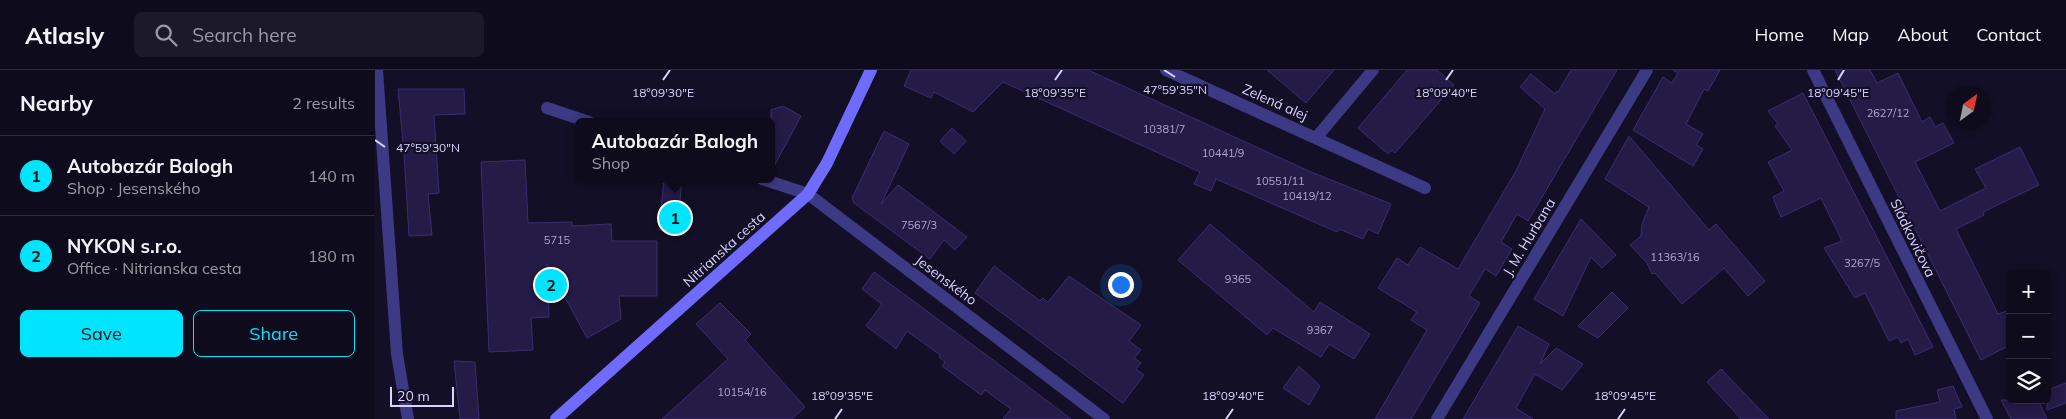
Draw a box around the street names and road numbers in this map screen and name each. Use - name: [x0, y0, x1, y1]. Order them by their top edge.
- street label: Zelená alej: [1240, 80, 1310, 124]
- street label: J. M. Hurbana: [1499, 195, 1559, 279]
- street label: Sládkovičova: [1886, 196, 1940, 280]
- street label: Nitrianska cesta: [679, 207, 769, 291]
- street label: Jesenského: [912, 251, 980, 309]

